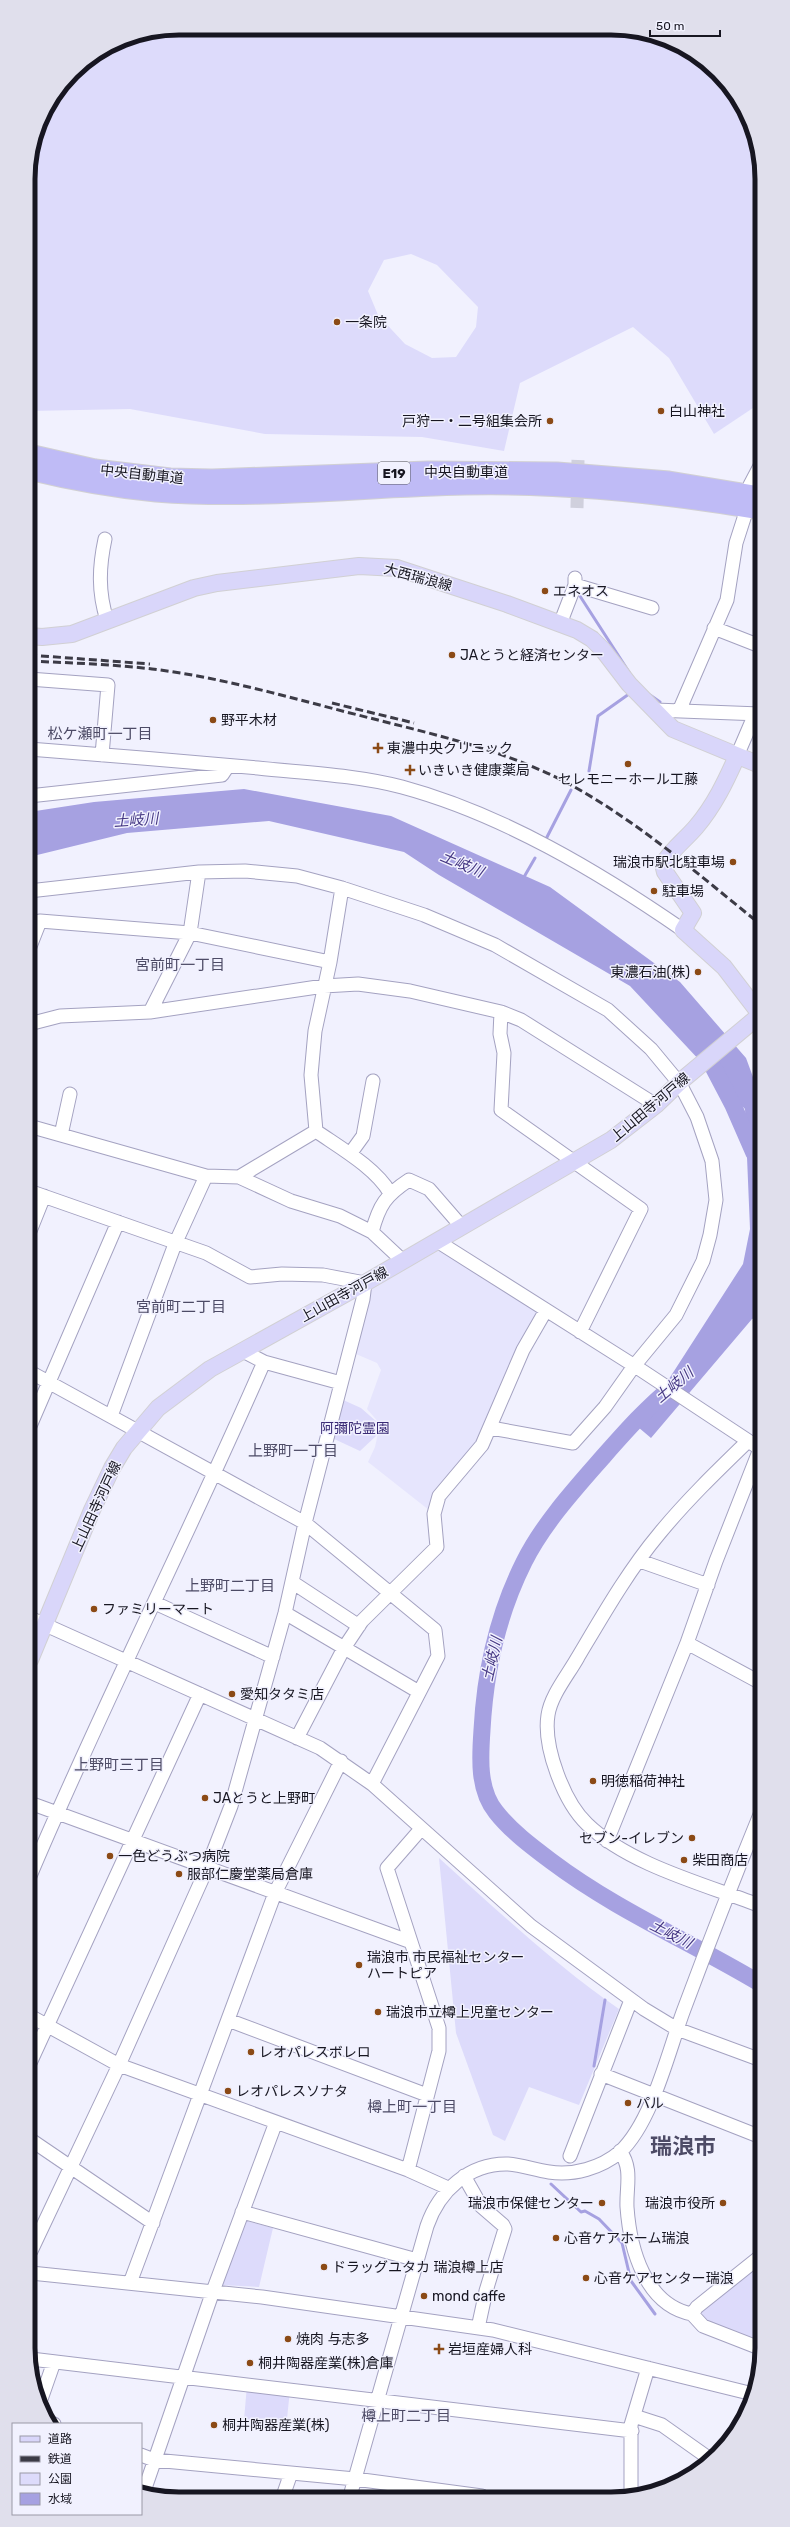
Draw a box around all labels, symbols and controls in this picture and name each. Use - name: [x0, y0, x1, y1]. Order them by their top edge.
- scale bar: [650, 12, 720, 38]
- text: 50 m: [656, 19, 684, 33]
- place label: 一条院: [345, 314, 387, 331]
- marker: 一条院: [332, 317, 342, 327]
- place label: 白山神社: [669, 403, 725, 420]
- marker: 白山神社: [656, 406, 666, 416]
- place label: 戸狩一・二号組集会所: [402, 413, 542, 430]
- marker: 戸狩一・二号組集会所: [545, 416, 555, 426]
- street label: 中央自動車道: [99, 462, 185, 487]
- road number: E19: [378, 462, 410, 484]
- street label: 中央自動車道: [424, 464, 508, 481]
- street label: 大西瑞浪線: [382, 560, 454, 595]
- place label: エネオス: [553, 583, 609, 600]
- marker: エネオス: [540, 586, 550, 596]
- place label: JAとうと経済センター: [460, 647, 604, 664]
- marker: JAとうと経済センター: [447, 650, 457, 660]
- place label: 野平木材: [221, 712, 277, 729]
- marker: 野平木材: [208, 715, 218, 725]
- district label: 松ケ瀬町一丁目: [47, 725, 153, 743]
- place label: 東濃中央クリニック: [387, 740, 513, 757]
- marker: 東濃中央クリニック: [372, 742, 384, 754]
- marker: セレモニーホール工藤: [623, 759, 633, 769]
- place label: いきいき健康薬局: [418, 762, 530, 779]
- marker: いきいき健康薬局: [405, 765, 415, 775]
- place label: セレモニーホール工藤: [558, 771, 698, 788]
- water label: 土岐川: [113, 809, 161, 831]
- water label: 土岐川: [438, 847, 488, 882]
- place label: 瑞浪市駅北駐車場: [613, 854, 725, 871]
- marker: 瑞浪市駅北駐車場: [728, 857, 738, 867]
- place label: 駐車場: [662, 883, 704, 900]
- marker: 駐車場: [649, 886, 659, 896]
- district label: 宮前町一丁目: [135, 956, 225, 974]
- place label: 東濃石油(株): [611, 964, 690, 981]
- marker: 東濃石油(株): [693, 967, 703, 977]
- street label: 上山田寺河戸線: [607, 1069, 693, 1145]
- street label: 上山田寺河戸線: [297, 1263, 391, 1326]
- district label: 宮前町二丁目: [136, 1298, 226, 1316]
- water label: 土岐川: [651, 1362, 699, 1406]
- park label: 阿彌陀霊園: [320, 1420, 390, 1437]
- district label: 上野町一丁目: [248, 1442, 338, 1460]
- street label: 上山田寺河戸線: [68, 1458, 125, 1554]
- district label: 上野町二丁目: [185, 1577, 275, 1595]
- place label: ファミリーマート: [102, 1601, 214, 1618]
- marker: ファミリーマート: [89, 1604, 99, 1614]
- water label: 土岐川: [478, 1633, 506, 1683]
- place label: 愛知タタミ店: [240, 1686, 324, 1703]
- marker: 愛知タタミ店: [227, 1689, 237, 1699]
- district label: 上野町三丁目: [74, 1756, 164, 1774]
- place label: 明徳稲荷神社: [601, 1773, 685, 1790]
- marker: 明徳稲荷神社: [588, 1776, 598, 1786]
- place label: JAとうと上野町: [213, 1790, 315, 1807]
- marker: JAとうと上野町: [200, 1793, 210, 1803]
- place label: セブン-イレブン: [579, 1830, 684, 1847]
- marker: セブン-イレブン: [687, 1833, 697, 1843]
- place label: 一色どうぶつ病院: [118, 1848, 230, 1865]
- marker: 一色どうぶつ病院: [105, 1851, 115, 1861]
- place label: 柴田商店: [692, 1852, 748, 1869]
- marker: 柴田商店: [679, 1855, 689, 1865]
- place label: 服部仁慶堂薬局倉庫: [187, 1866, 313, 1883]
- marker: 服部仁慶堂薬局倉庫: [174, 1869, 184, 1879]
- water label: 土岐川: [647, 1916, 697, 1953]
- place label: 瑞浪市 市民福祉センター ハートピア: [367, 1949, 524, 1982]
- marker: 瑞浪市 市民福祉センター ハートピア: [354, 1960, 364, 1970]
- place label: 瑞浪市立樽上児童センター: [386, 2004, 554, 2021]
- marker: 瑞浪市立樽上児童センター: [373, 2007, 383, 2017]
- place label: レオパレスボレロ: [259, 2044, 371, 2061]
- marker: レオパレスボレロ: [246, 2047, 256, 2057]
- place label: レオパレスソナタ: [236, 2083, 348, 2100]
- marker: レオパレスソナタ: [223, 2086, 233, 2096]
- place label: パル: [636, 2095, 664, 2112]
- district label: 樽上町一丁目: [367, 2098, 457, 2116]
- marker: パル: [623, 2098, 633, 2108]
- district label: 瑞浪市: [650, 2133, 716, 2160]
- place label: 瑞浪市保健センター: [468, 2195, 594, 2212]
- place label: 瑞浪市役所: [645, 2195, 715, 2212]
- marker: 瑞浪市保健センター: [597, 2198, 607, 2208]
- marker: 瑞浪市役所: [718, 2198, 728, 2208]
- place label: 心音ケアホーム瑞浪: [564, 2230, 690, 2247]
- marker: 心音ケアホーム瑞浪: [551, 2233, 561, 2243]
- place label: ドラッグユタカ 瑞浪樽上店: [332, 2259, 503, 2276]
- marker: ドラッグユタカ 瑞浪樽上店: [319, 2262, 329, 2272]
- place label: 心音ケアセンター瑞浪: [594, 2270, 734, 2287]
- marker: 心音ケアセンター瑞浪: [581, 2273, 591, 2283]
- place label: mond caffe: [432, 2288, 506, 2305]
- marker: mond caffe: [419, 2291, 429, 2301]
- place label: 焼肉 与志多: [296, 2331, 369, 2348]
- marker: 焼肉 与志多: [283, 2334, 293, 2344]
- place label: 岩垣産婦人科: [448, 2341, 532, 2358]
- marker: 岩垣産婦人科: [433, 2343, 445, 2355]
- place label: 桐井陶器産業(株)倉庫: [258, 2355, 394, 2372]
- marker: 桐井陶器産業(株)倉庫: [245, 2358, 255, 2368]
- district label: 樽上町二丁目: [361, 2407, 451, 2425]
- place label: 桐井陶器産業(株): [222, 2417, 330, 2434]
- marker: 桐井陶器産業(株): [209, 2420, 219, 2430]
- legend: [12, 2423, 142, 2515]
- text: 道路: [48, 2432, 72, 2446]
- text: 鉄道: [48, 2452, 72, 2466]
- text: 公園: [48, 2472, 72, 2486]
- text: 水域: [48, 2492, 72, 2506]

